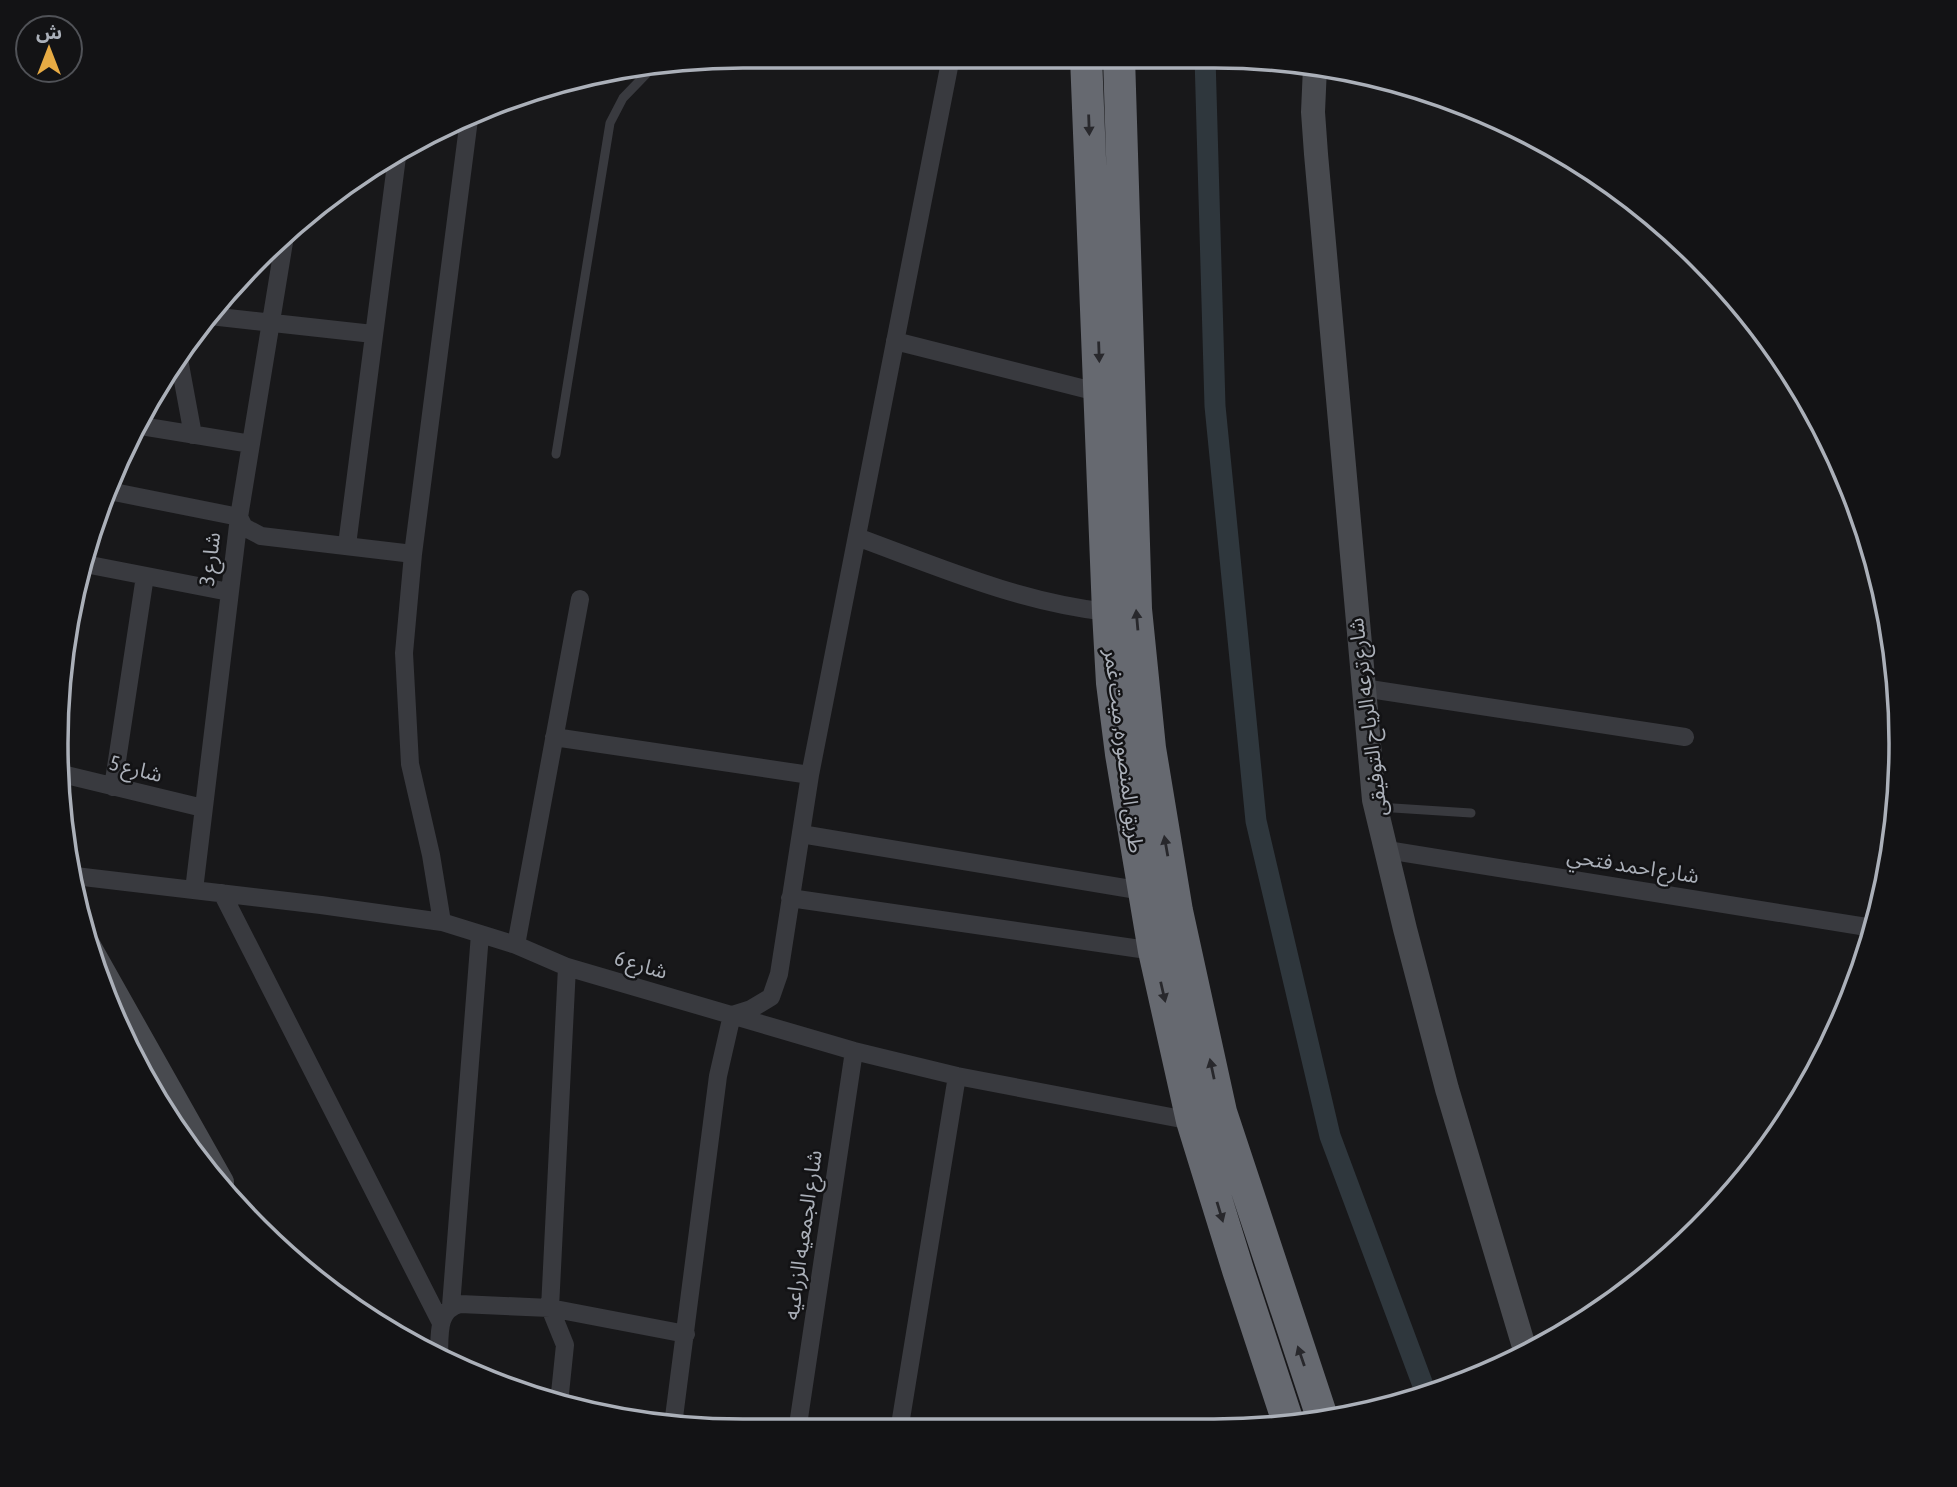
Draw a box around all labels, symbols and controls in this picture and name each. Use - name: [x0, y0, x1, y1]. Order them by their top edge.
- north arrow: [14, 14, 84, 84]
- text: ش: [36, 21, 62, 43]
- one-way arrow: [1084, 114, 1095, 136]
- one-way arrow: [1094, 342, 1105, 364]
- street label: شارع 3: [194, 531, 228, 587]
- one-way arrow: [1131, 609, 1142, 631]
- street label: شارع ترعه الرياح التوفيقى: [1343, 616, 1395, 818]
- street label: طريق المنصوره, ميت غمر: [1098, 647, 1149, 854]
- street label: شارع 5: [106, 750, 165, 790]
- one-way arrow: [1160, 835, 1171, 857]
- street label: شارع احمد فتحي: [1565, 843, 1701, 892]
- street label: شارع 6: [611, 945, 670, 987]
- one-way arrow: [1157, 981, 1168, 1003]
- one-way arrow: [1206, 1058, 1217, 1080]
- street label: شارع الجمعيه الزراعيه: [778, 1148, 830, 1322]
- one-way arrow: [1215, 1202, 1225, 1223]
- one-way arrow: [1295, 1345, 1306, 1366]

